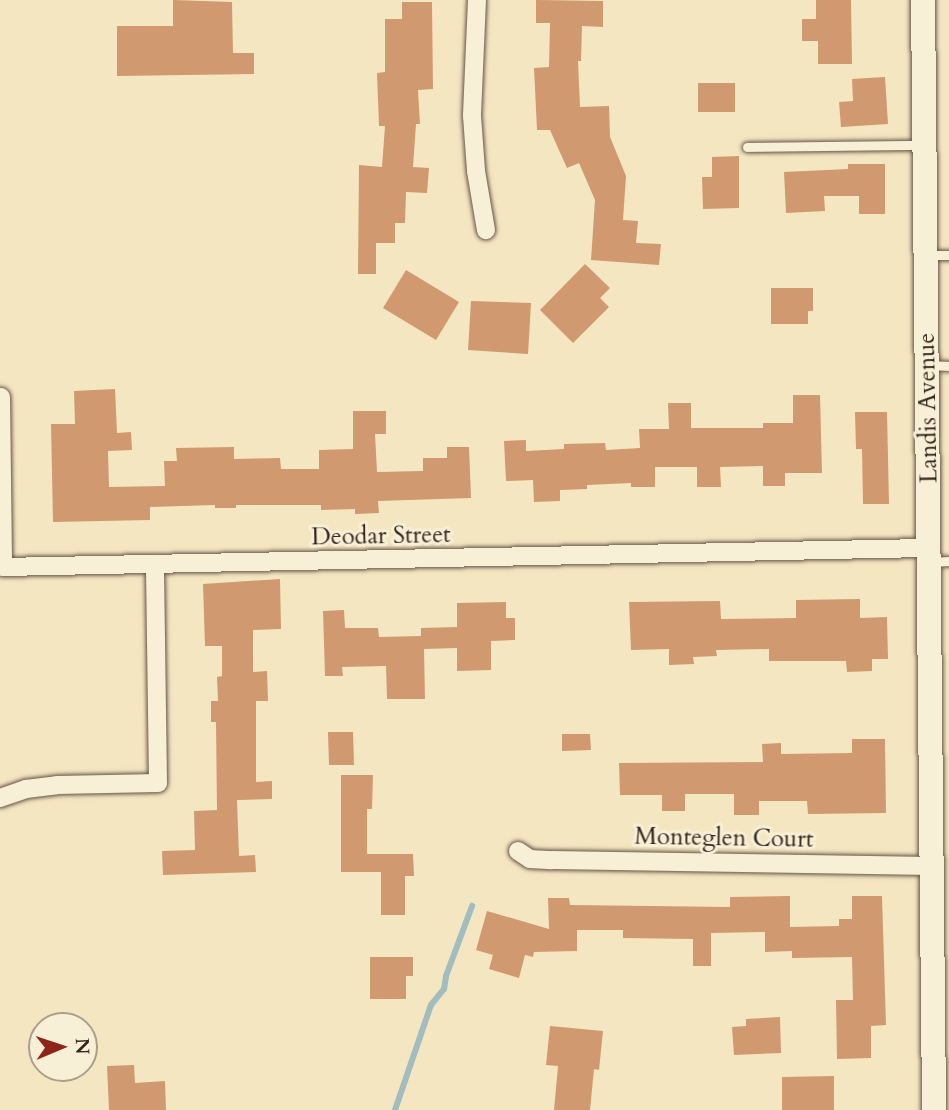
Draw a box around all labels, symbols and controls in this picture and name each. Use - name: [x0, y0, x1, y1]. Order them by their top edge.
- street label: Landis Avenue: [912, 333, 944, 483]
- street label: Deodar Street: [311, 520, 451, 552]
- street label: Monteglen Court: [634, 822, 814, 854]
- north arrow: [28, 1012, 98, 1082]
- text: N: [69, 1038, 95, 1055]

